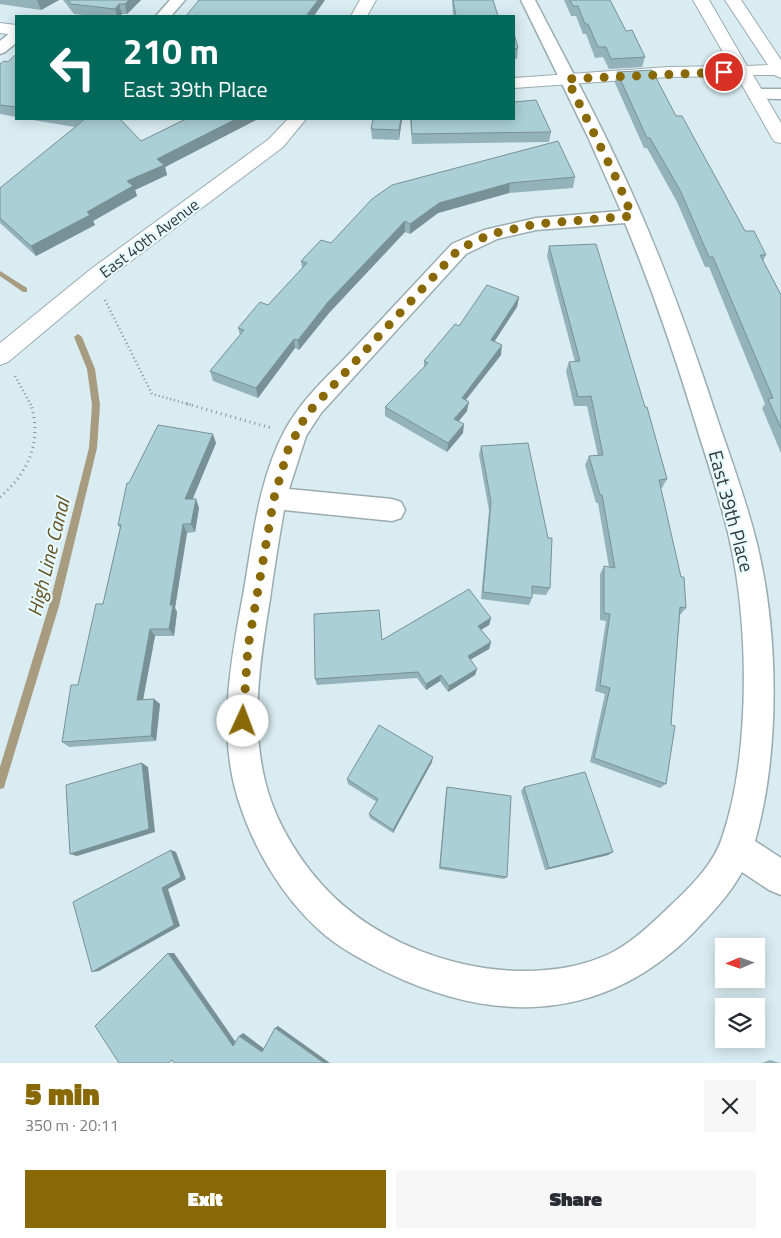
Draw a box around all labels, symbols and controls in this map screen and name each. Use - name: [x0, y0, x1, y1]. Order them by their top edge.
- text: 210 m: [123, 24, 219, 78]
- icon: left: [40, 35, 105, 100]
- pin: [703, 51, 745, 93]
- icon: arrive: [710, 58, 738, 86]
- text: East 39th Place: [123, 72, 268, 106]
- street label: East 40th Avenue: [94, 193, 204, 283]
- street label: East 39th Place: [702, 447, 762, 575]
- water label: High Line Canal: [18, 492, 78, 619]
- position arrow: [216, 694, 268, 746]
- north arrow: [715, 938, 765, 988]
- map controls: [715, 938, 765, 1048]
- button: layers: [715, 998, 765, 1048]
- text: 5 min: [25, 1071, 100, 1117]
- button: close: [704, 1080, 756, 1132]
- text: 350 m · 20:11: [25, 1113, 119, 1137]
- button: Exit: [25, 1170, 386, 1228]
- button: Share: [396, 1170, 756, 1228]

